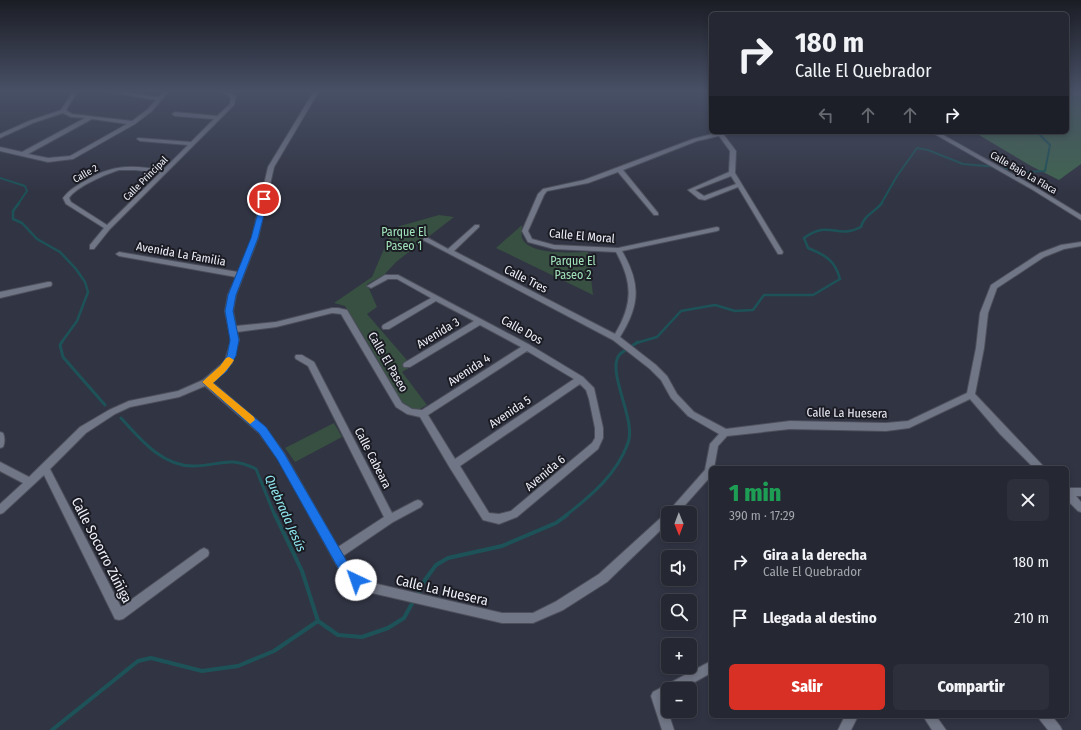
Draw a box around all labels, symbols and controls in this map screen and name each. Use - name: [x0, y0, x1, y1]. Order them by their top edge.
- text: 180 m: [795, 26, 864, 59]
- icon: right: [729, 28, 781, 80]
- text: Calle El Quebrador: [795, 60, 932, 82]
- icon: left: [815, 104, 837, 126]
- icon: ahead: [857, 104, 879, 126]
- icon: ahead: [899, 104, 921, 126]
- icon: right: [941, 104, 963, 126]
- street label: Calle Bajo La Flaca: [988, 149, 1059, 197]
- street label: Calle Principal: [121, 154, 171, 203]
- street label: Calle 2: [71, 162, 101, 186]
- pin: [247, 182, 281, 216]
- icon: arrive: [253, 188, 275, 210]
- park label: Parque El Paseo 1: [381, 225, 427, 253]
- street label: Calle El Moral: [549, 226, 615, 246]
- street label: Avenida La Familia: [135, 239, 227, 269]
- park label: Parque El Paseo 2: [550, 254, 596, 282]
- street label: Calle Tres: [502, 262, 550, 296]
- street label: Calle Dos: [499, 313, 545, 347]
- street label: Avenida 3: [414, 315, 462, 351]
- street label: Calle El Paseo: [365, 329, 411, 395]
- street label: Avenida 4: [445, 351, 493, 389]
- street label: Avenida 5: [486, 393, 534, 431]
- street label: Calle La Huesera: [806, 405, 888, 421]
- street label: Calle Cabeara: [352, 425, 394, 491]
- street label: Avenida 6: [522, 452, 568, 494]
- water label: Quebrada Jesús: [262, 472, 309, 555]
- text: 1 min: [729, 479, 781, 507]
- button: close: [1007, 479, 1049, 521]
- street label: Calle Socorro Zúñiga: [68, 495, 136, 606]
- north arrow: [661, 506, 697, 542]
- map controls: [661, 506, 697, 718]
- text: 390 m · 17:29: [729, 508, 795, 523]
- text: Gira a la derecha: [763, 546, 867, 564]
- button: sound: [661, 550, 697, 586]
- icon: right: [729, 551, 751, 573]
- text: 180 m: [1013, 553, 1049, 571]
- position arrow: [335, 559, 377, 601]
- text: Calle El Quebrador: [763, 564, 862, 579]
- street label: Calle La Huesera: [394, 572, 490, 609]
- button: search: [661, 594, 697, 630]
- icon: arrive: [729, 607, 751, 629]
- text: Llegada al destino: [763, 609, 877, 627]
- text: 210 m: [1014, 609, 1049, 627]
- button: +: [661, 638, 697, 674]
- button: Salir: [729, 664, 885, 710]
- button: Compartir: [893, 664, 1049, 710]
- button: −: [661, 682, 697, 718]

